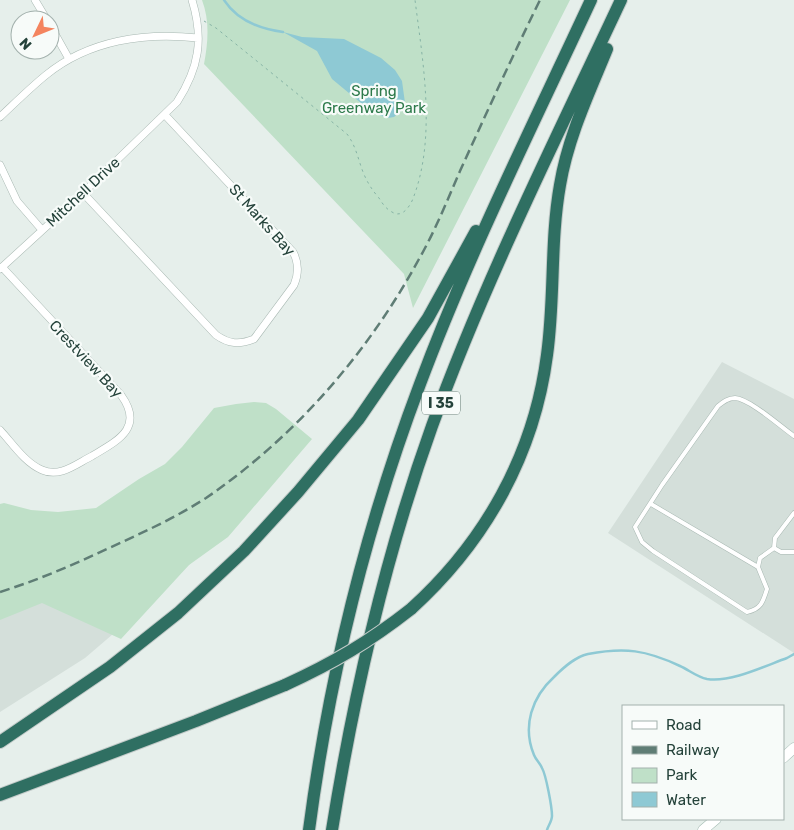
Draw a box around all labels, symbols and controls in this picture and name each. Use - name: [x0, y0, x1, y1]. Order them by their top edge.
- north arrow: [10, 10, 60, 60]
- text: N: [16, 34, 36, 53]
- park label: Spring Greenway Park: [322, 82, 426, 117]
- street label: Mitchell Drive: [42, 153, 124, 231]
- street label: St Marks Bay: [225, 181, 299, 259]
- street label: Crestview Bay: [46, 317, 126, 401]
- road number: I 35: [422, 392, 460, 414]
- legend: [622, 705, 784, 820]
- text: Road: [666, 716, 702, 734]
- text: Railway: [666, 741, 720, 759]
- text: Park: [666, 766, 697, 784]
- text: Water: [666, 791, 706, 809]

